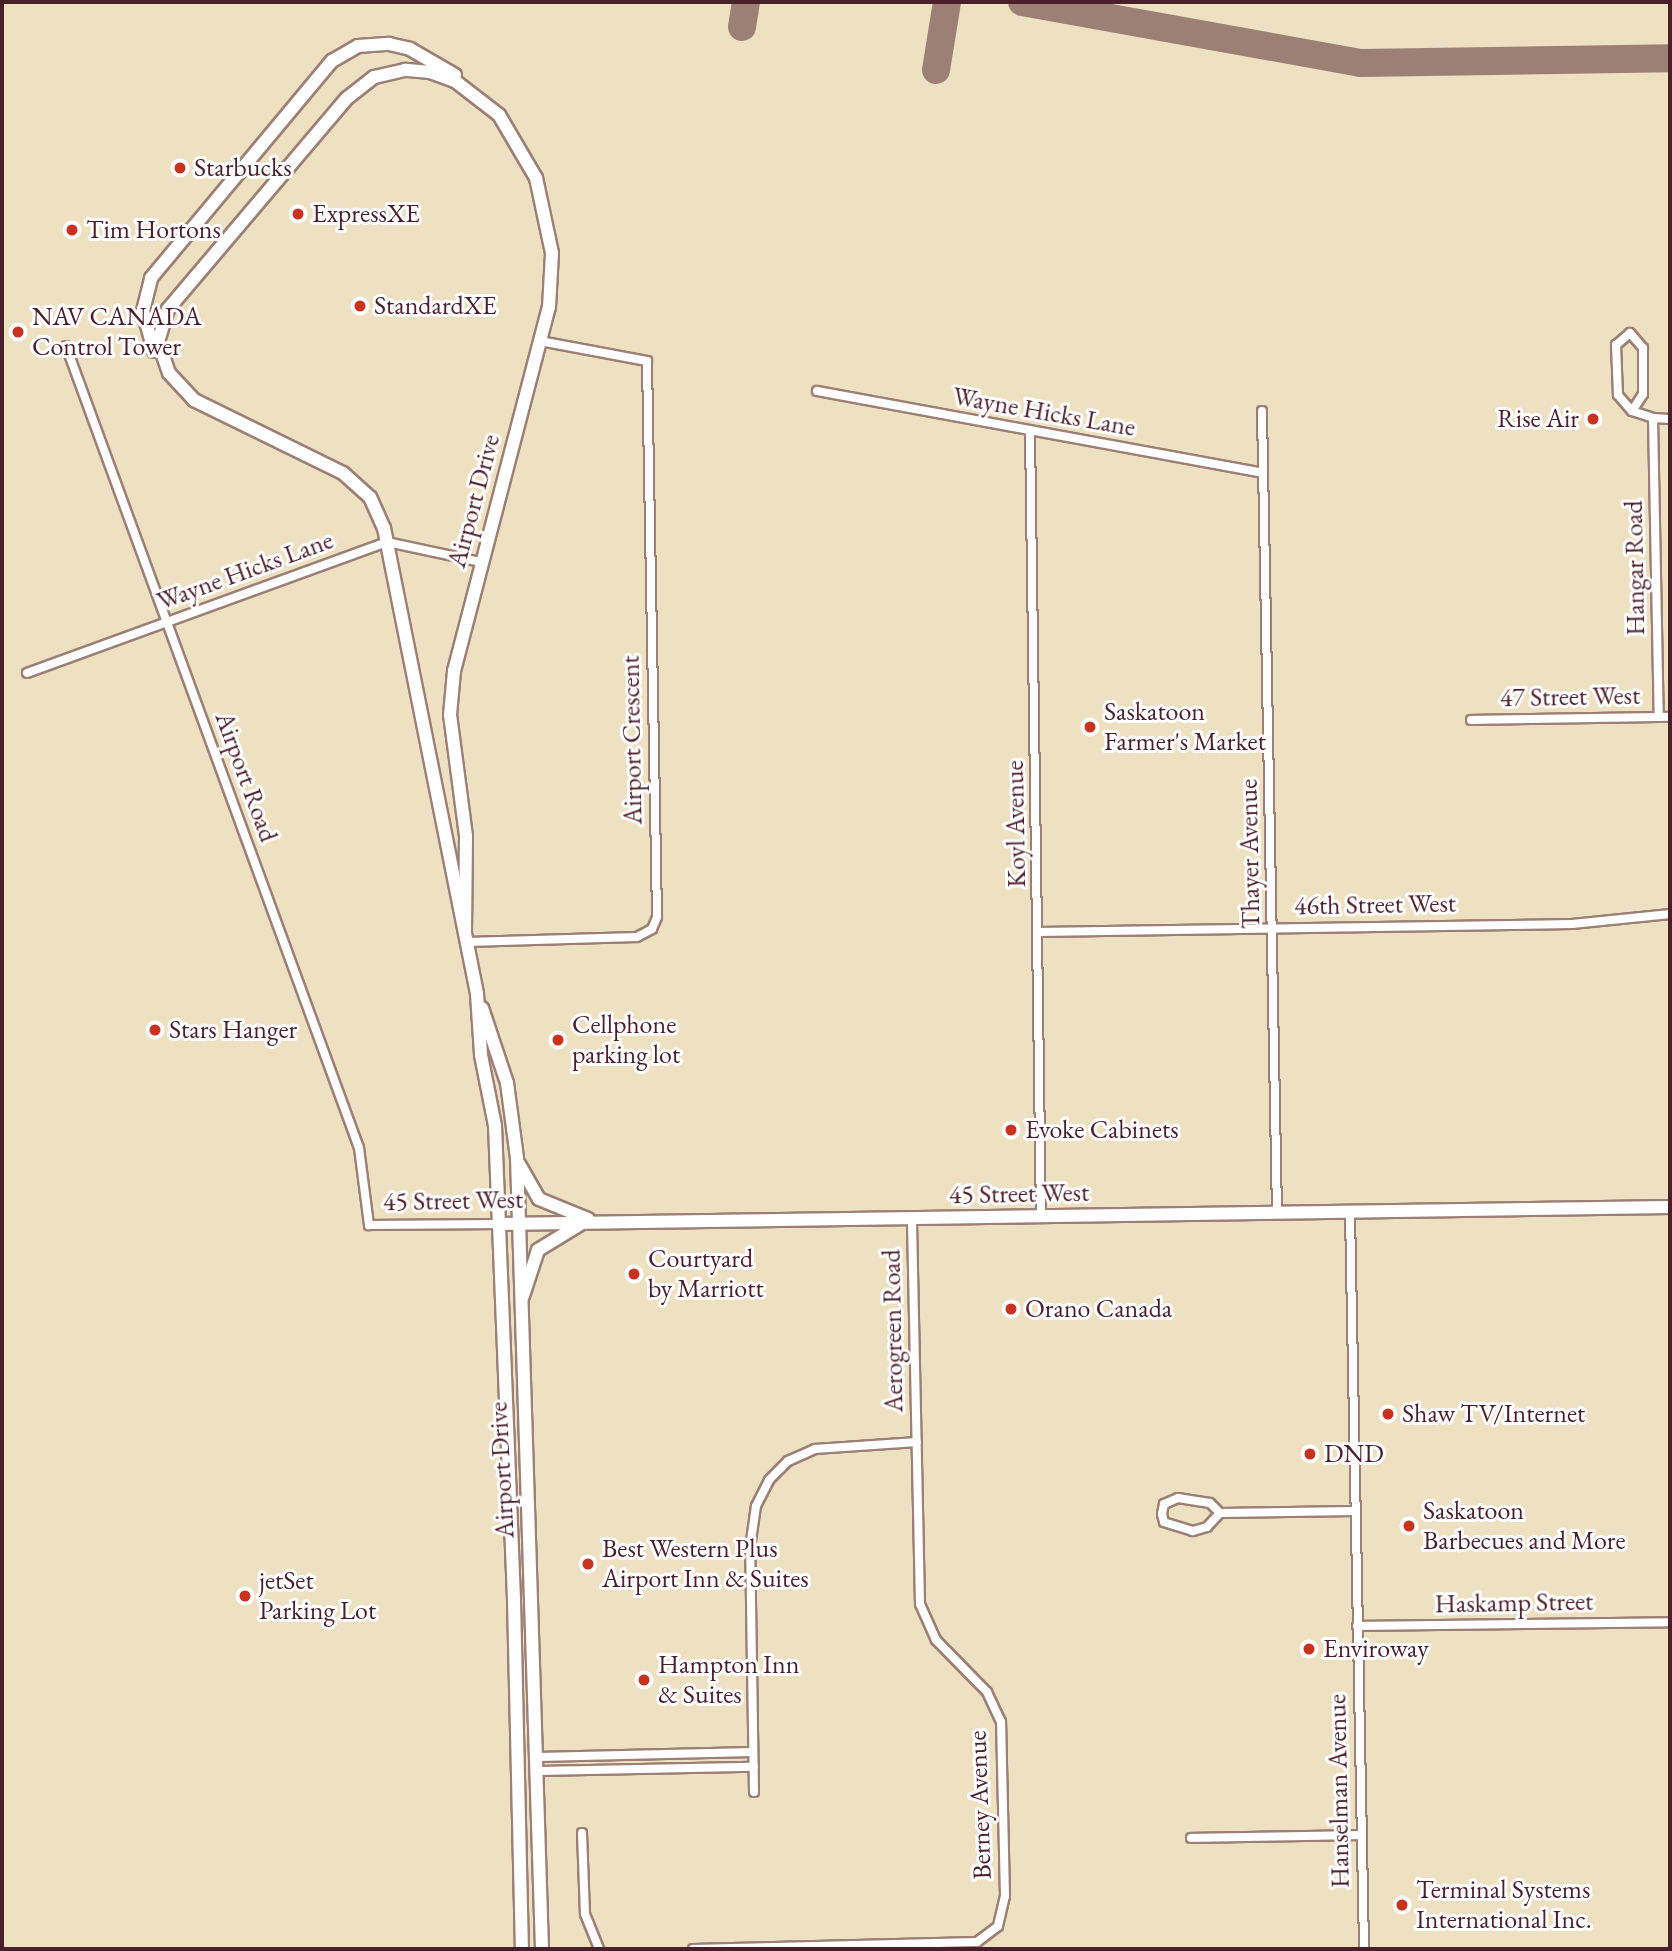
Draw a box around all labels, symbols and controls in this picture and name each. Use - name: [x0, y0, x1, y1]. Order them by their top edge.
- place label: Starbucks: [194, 152, 292, 184]
- marker: Starbucks: [172, 160, 188, 176]
- place label: ExpressXE: [312, 198, 420, 230]
- marker: ExpressXE: [290, 206, 306, 222]
- place label: Tim Hortons: [86, 214, 221, 246]
- marker: Tim Hortons: [64, 222, 80, 238]
- place label: StandardXE: [374, 290, 497, 322]
- marker: StandardXE: [352, 298, 368, 314]
- place label: NAV CANADA Control Tower: [32, 301, 201, 362]
- marker: NAV CANADA Control Tower: [10, 324, 26, 340]
- street label: Wayne Hicks Lane: [950, 381, 1138, 443]
- place label: Rise Air: [1497, 403, 1579, 435]
- marker: Rise Air: [1585, 411, 1601, 427]
- street label: Airport Drive: [441, 431, 507, 571]
- street label: Hangar Road: [1618, 500, 1652, 636]
- street label: Wayne Hicks Lane: [153, 525, 337, 617]
- street label: Airport Crescent: [615, 655, 649, 825]
- street label: 47 Street West: [1500, 680, 1640, 714]
- place label: Saskatoon Farmer's Market: [1104, 696, 1266, 758]
- street label: Airport Road: [208, 708, 284, 846]
- marker: Saskatoon Farmer's Market: [1082, 719, 1098, 735]
- street label: Koyl Avenue: [999, 760, 1033, 888]
- street label: Thayer Avenue: [1233, 779, 1267, 929]
- street label: 46th Street West: [1294, 888, 1456, 922]
- place label: Cellphone parking lot: [572, 1009, 680, 1070]
- place label: Stars Hanger: [169, 1014, 297, 1046]
- marker: Stars Hanger: [147, 1022, 163, 1038]
- marker: Cellphone parking lot: [550, 1032, 566, 1048]
- place label: Evoke Cabinets: [1025, 1114, 1179, 1146]
- marker: Evoke Cabinets: [1003, 1122, 1019, 1138]
- street label: 45 Street West: [949, 1177, 1089, 1211]
- street label: 45 Street West: [383, 1184, 523, 1218]
- place label: Courtyard by Marriott: [648, 1243, 764, 1304]
- street label: Aerogreen Road: [876, 1249, 910, 1413]
- marker: Courtyard by Marriott: [626, 1266, 642, 1282]
- place label: Orano Canada: [1025, 1293, 1172, 1325]
- marker: Orano Canada: [1003, 1301, 1019, 1317]
- place label: Shaw TV/Internet: [1402, 1398, 1585, 1430]
- street label: Airport Drive: [483, 1401, 521, 1539]
- marker: Shaw TV/Internet: [1380, 1406, 1396, 1422]
- place label: DND: [1324, 1438, 1384, 1470]
- marker: DND: [1302, 1446, 1318, 1462]
- place label: Saskatoon Barbecues and More: [1423, 1495, 1626, 1556]
- marker: Saskatoon Barbecues and More: [1401, 1518, 1417, 1534]
- place label: Best Western Plus Airport Inn & Suites: [602, 1533, 809, 1594]
- marker: Best Western Plus Airport Inn & Suites: [580, 1556, 596, 1572]
- place label: jetSet Parking Lot: [259, 1565, 376, 1626]
- street label: Haskamp Street: [1435, 1586, 1593, 1620]
- marker: jetSet Parking Lot: [237, 1588, 253, 1604]
- place label: Enviroway: [1323, 1633, 1429, 1665]
- marker: Enviroway: [1301, 1641, 1317, 1657]
- place label: Hampton Inn & Suites: [658, 1649, 799, 1710]
- marker: Hampton Inn & Suites: [636, 1672, 652, 1688]
- street label: Hanselman Avenue: [1322, 1694, 1356, 1888]
- street label: Berney Avenue: [962, 1730, 998, 1880]
- place label: Terminal Systems International Inc.: [1416, 1874, 1592, 1936]
- marker: Terminal Systems International Inc.: [1394, 1897, 1410, 1913]

